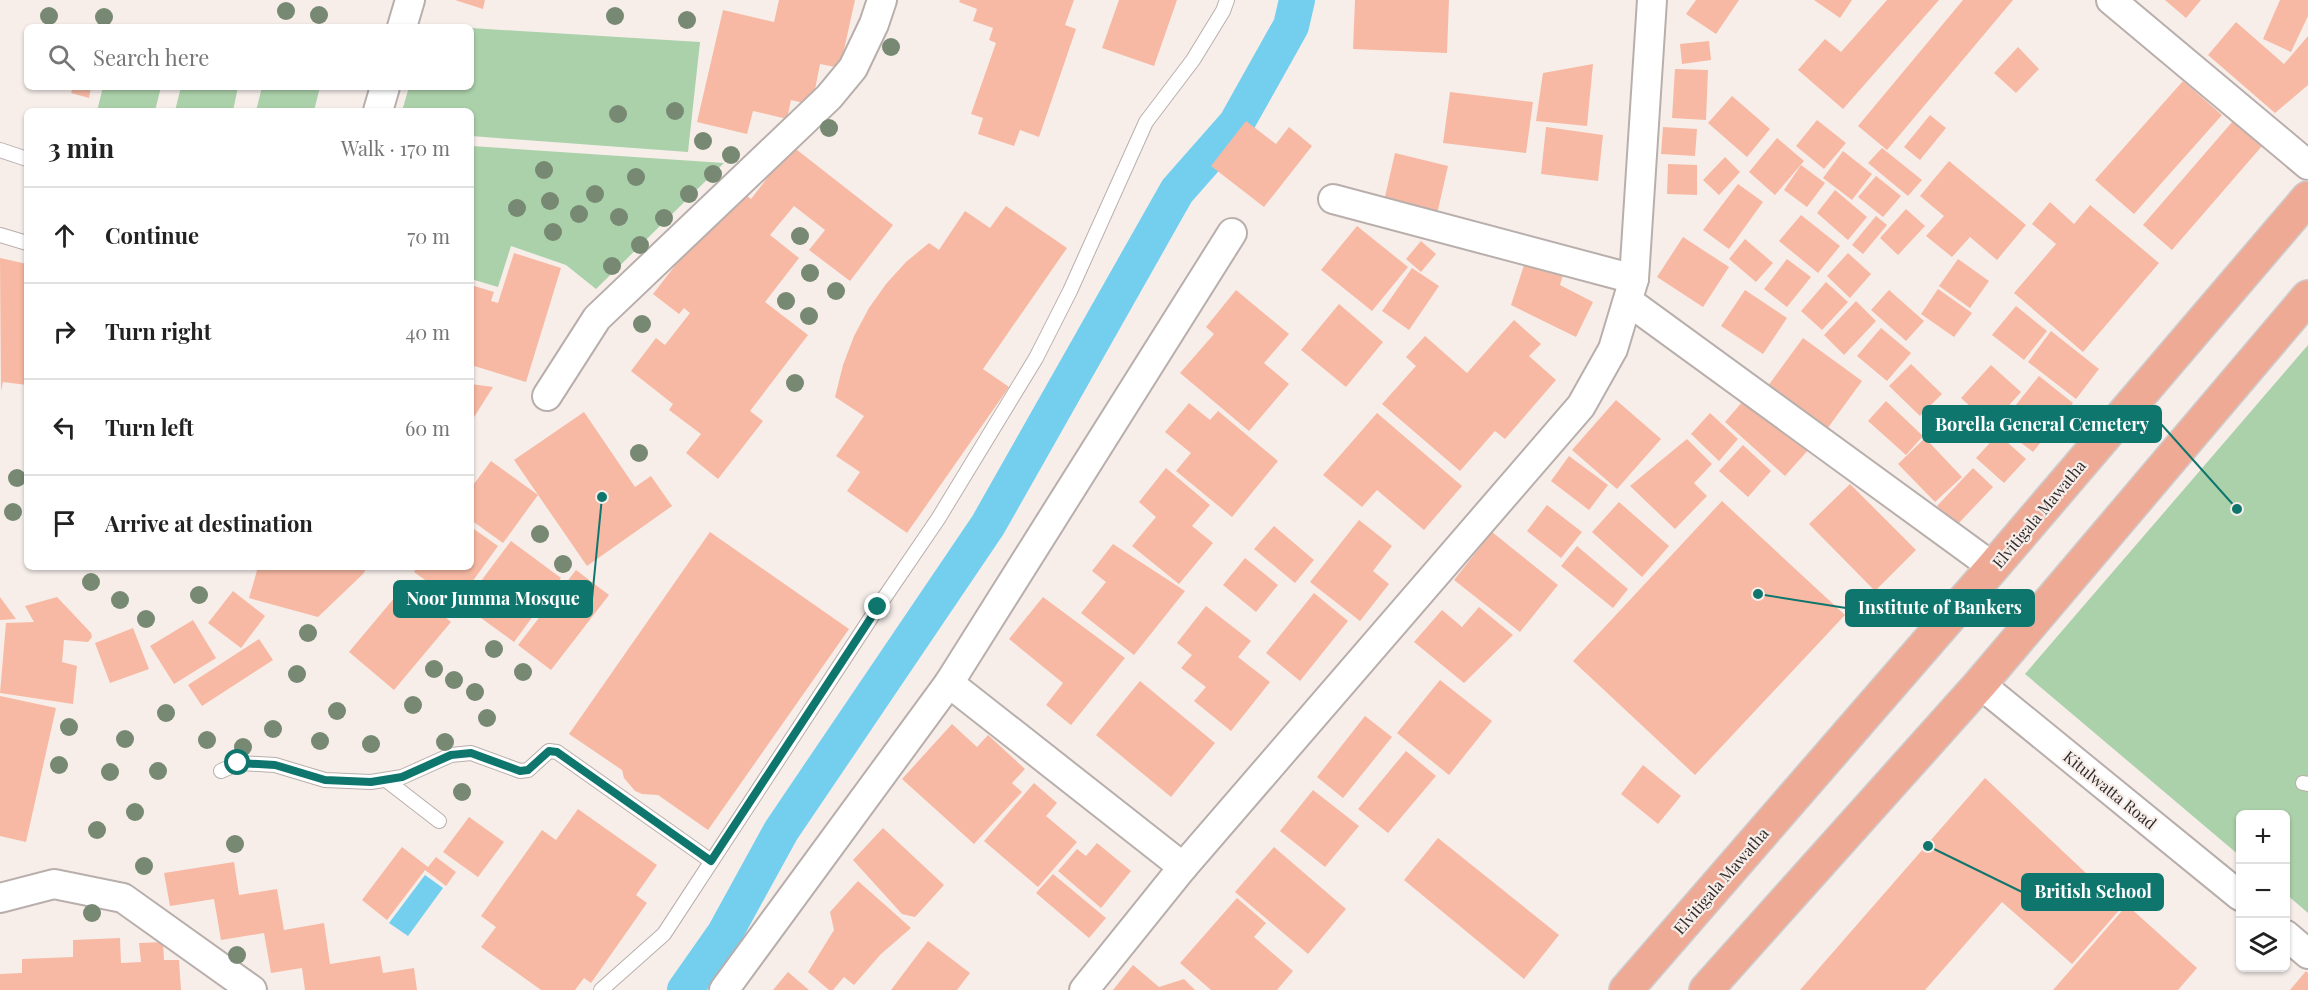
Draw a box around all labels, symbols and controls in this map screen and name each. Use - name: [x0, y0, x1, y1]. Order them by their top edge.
- search box: [24, 24, 474, 90]
- icon: search: [45, 41, 78, 74]
- text: Search here: [93, 42, 209, 72]
- text: 3 min: [48, 130, 114, 165]
- text: Walk · 170 m: [341, 134, 450, 161]
- icon: ahead: [48, 219, 81, 252]
- text: Continue: [105, 220, 199, 250]
- text: 70 m: [407, 222, 450, 249]
- icon: right: [48, 315, 81, 348]
- text: Turn right: [105, 316, 211, 346]
- text: 40 m: [405, 318, 450, 345]
- callout: Borella General Cemetery: [1923, 406, 2161, 442]
- icon: left: [48, 411, 81, 444]
- text: Turn left: [105, 412, 194, 442]
- text: Borella General Cemetery: [1935, 412, 2150, 436]
- text: 60 m: [405, 414, 450, 441]
- street label: Elvitigala Mawatha: [1987, 455, 2090, 572]
- icon: arrive: [48, 507, 81, 540]
- text: Arrive at destination: [105, 508, 313, 538]
- callout: Noor Jumma Mosque: [394, 581, 592, 617]
- text: Noor Jumma Mosque: [406, 586, 580, 610]
- callout: Institute of Bankers: [1846, 590, 2034, 626]
- route end: [864, 593, 890, 619]
- text: Institute of Bankers: [1858, 595, 2022, 619]
- street label: Kitulwatta Road: [2060, 746, 2161, 834]
- route start: [224, 749, 250, 775]
- map controls: [2236, 810, 2290, 972]
- button: +: [2236, 810, 2290, 864]
- street label: Elvitigala Mawatha: [1668, 823, 1773, 938]
- button: −: [2236, 864, 2290, 918]
- callout: British School: [2022, 874, 2163, 910]
- text: British School: [2034, 879, 2152, 903]
- button: layers: [2236, 918, 2290, 972]

